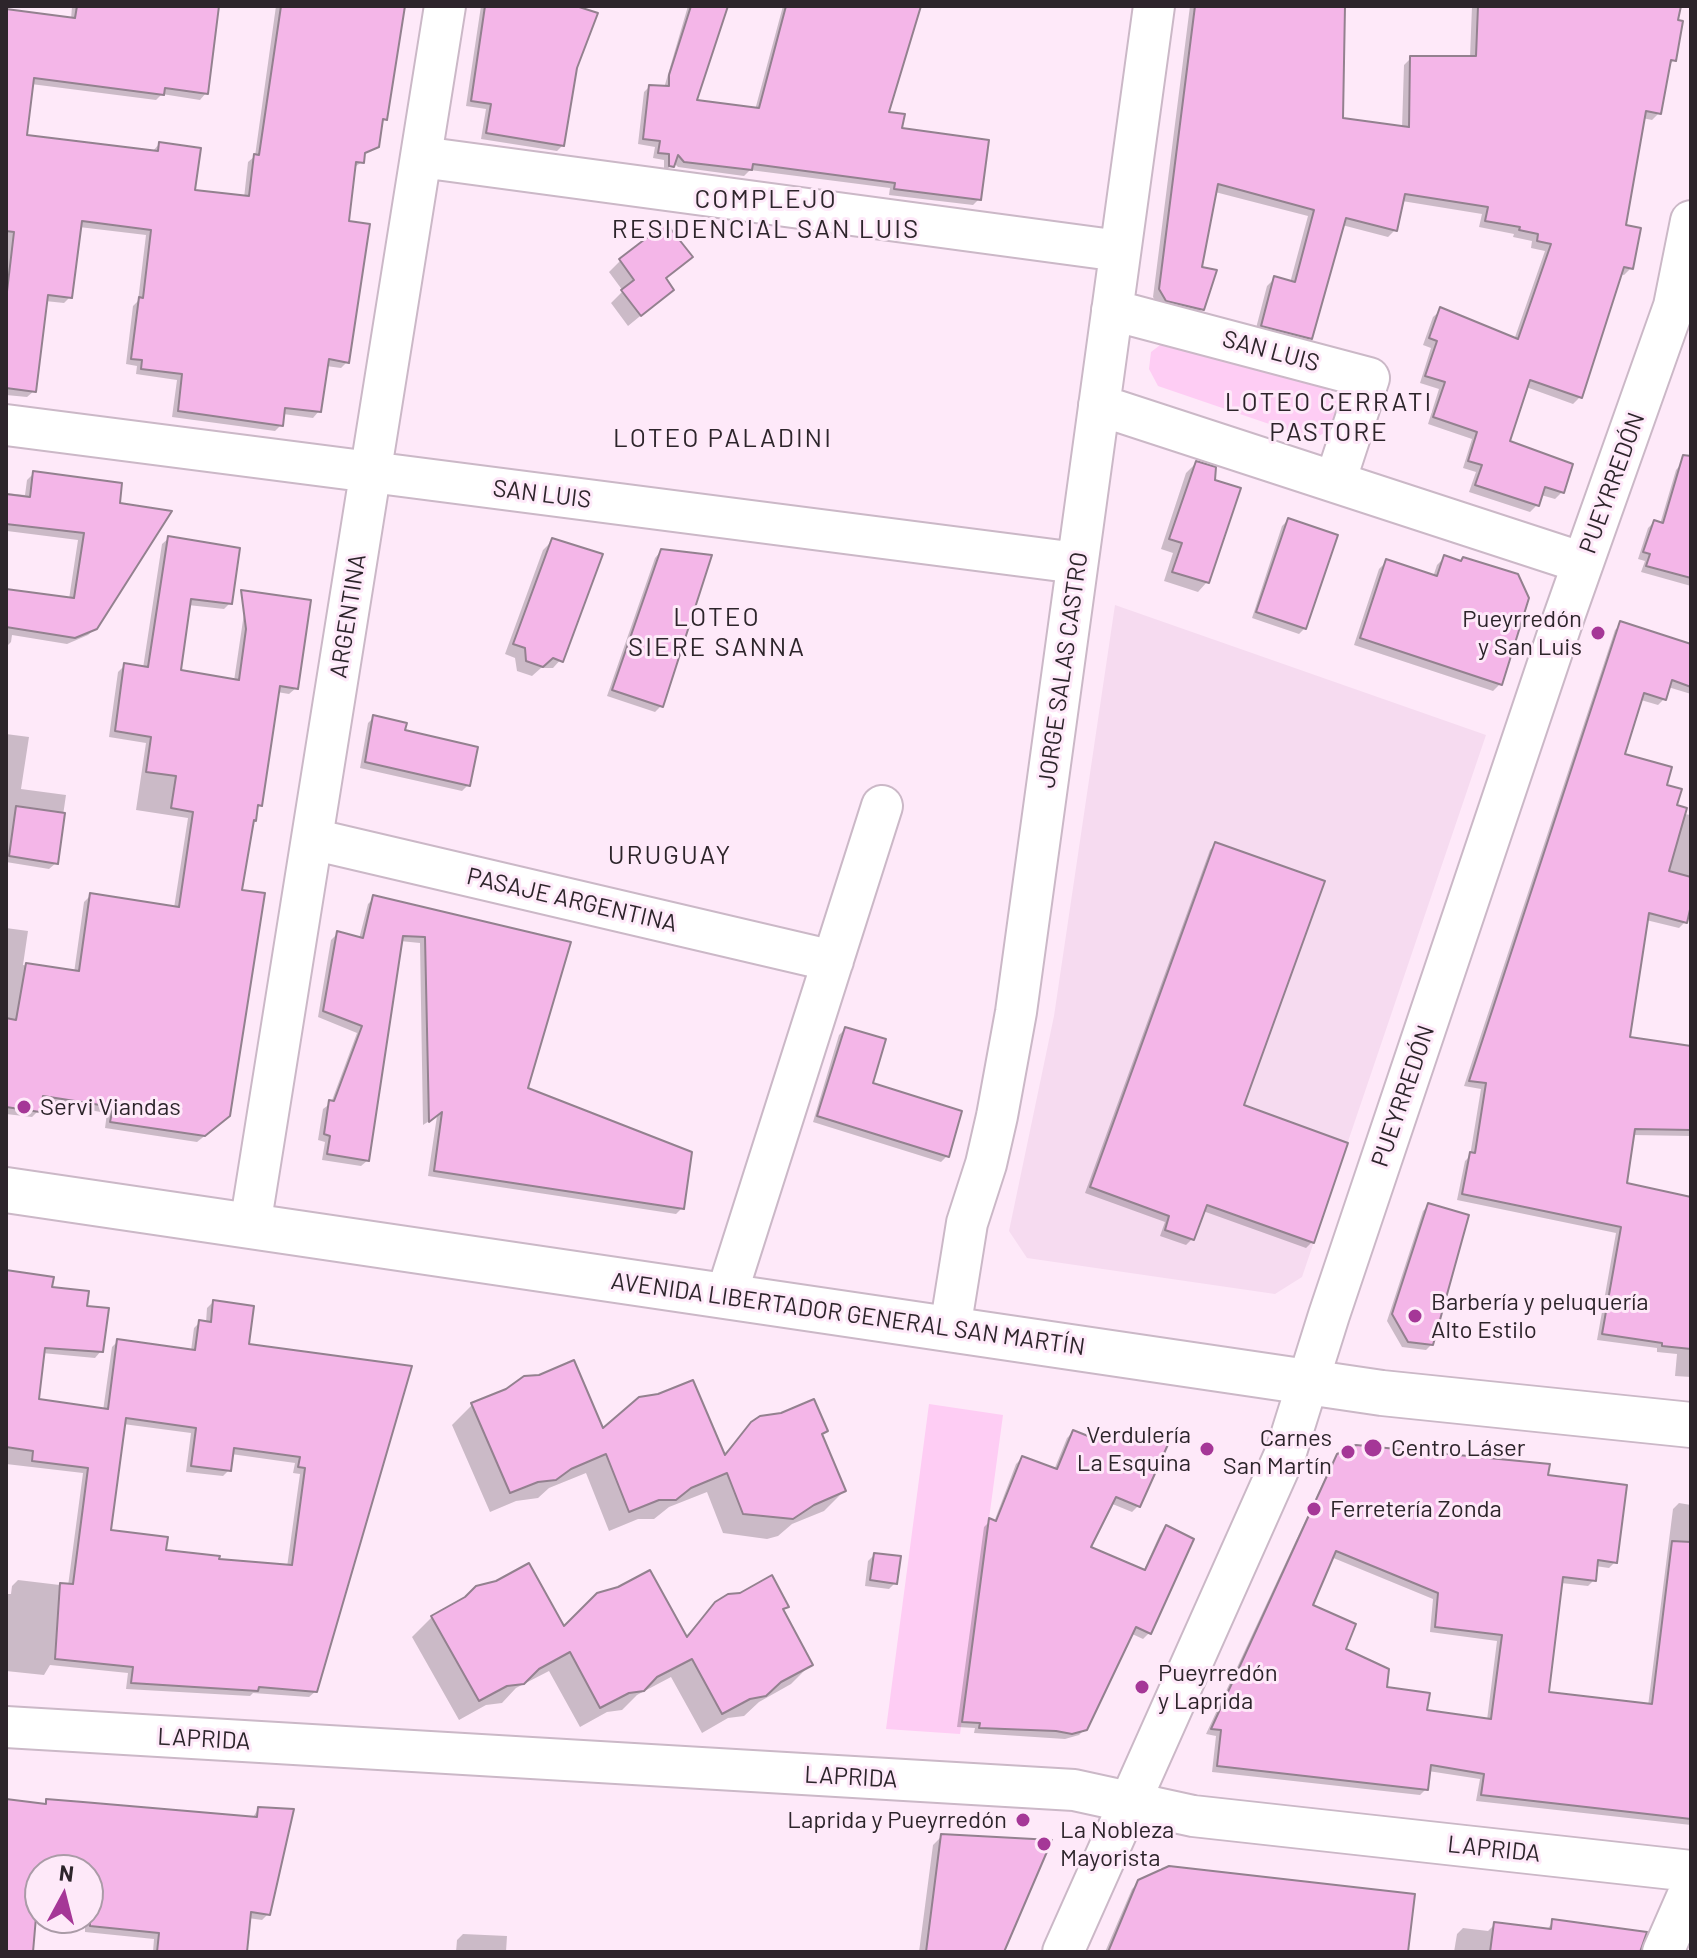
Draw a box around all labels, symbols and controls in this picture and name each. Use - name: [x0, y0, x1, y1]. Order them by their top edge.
- district label: COMPLEJO RESIDENCIAL SAN LUIS: [612, 183, 920, 244]
- street label: SAN LUIS: [1219, 324, 1323, 378]
- district label: LOTEO CERRATI PASTORE: [1225, 386, 1433, 448]
- street label: PUEYRREDÓN: [1573, 409, 1651, 557]
- district label: LOTEO PALADINI: [613, 422, 833, 454]
- street label: SAN LUIS: [491, 474, 593, 514]
- street label: JORGE SALAS CASTRO: [1032, 550, 1094, 790]
- street label: ARGENTINA: [324, 552, 372, 680]
- district label: LOTEO SIERE SANNA: [628, 601, 806, 662]
- place label: Pueyrredón y San Luis: [1462, 605, 1582, 661]
- marker: Pueyrredón y San Luis: [1589, 624, 1607, 642]
- district label: URUGUAY: [608, 839, 732, 871]
- street label: PASAJE ARGENTINA: [464, 862, 680, 938]
- street label: PUEYRREDÓN: [1365, 1021, 1441, 1171]
- place label: Servi Viandas: [40, 1093, 181, 1121]
- marker: Servi Viandas: [15, 1098, 33, 1116]
- street label: AVENIDA LIBERTADOR GENERAL SAN MARTÍN: [609, 1266, 1087, 1362]
- place label: Barbería y peluquería Alto Estilo: [1431, 1288, 1649, 1344]
- marker: Barbería y peluquería Alto Estilo: [1406, 1307, 1424, 1325]
- place label: Verdulería La Esquina: [1077, 1421, 1191, 1477]
- place label: Carnes San Martín: [1223, 1424, 1332, 1480]
- place label: Centro Láser: [1391, 1434, 1525, 1462]
- marker: Centro Láser: [1362, 1437, 1384, 1459]
- marker: Verdulería La Esquina: [1198, 1440, 1216, 1458]
- marker: Carnes San Martín: [1339, 1443, 1357, 1461]
- place label: Ferretería Zonda: [1330, 1495, 1502, 1523]
- marker: Ferretería Zonda: [1305, 1500, 1323, 1518]
- place label: Pueyrredón y Laprida: [1158, 1659, 1278, 1715]
- marker: Pueyrredón y Laprida: [1133, 1678, 1151, 1696]
- street label: LAPRIDA: [157, 1722, 251, 1756]
- street label: LAPRIDA: [804, 1760, 898, 1794]
- place label: Laprida y Pueyrredón: [787, 1806, 1007, 1834]
- marker: Laprida y Pueyrredón: [1014, 1811, 1032, 1829]
- place label: La Nobleza Mayorista: [1060, 1816, 1174, 1872]
- street label: LAPRIDA: [1446, 1830, 1542, 1868]
- marker: La Nobleza Mayorista: [1035, 1835, 1053, 1853]
- north arrow: [24, 1854, 104, 1934]
- text: N: [58, 1858, 76, 1886]

